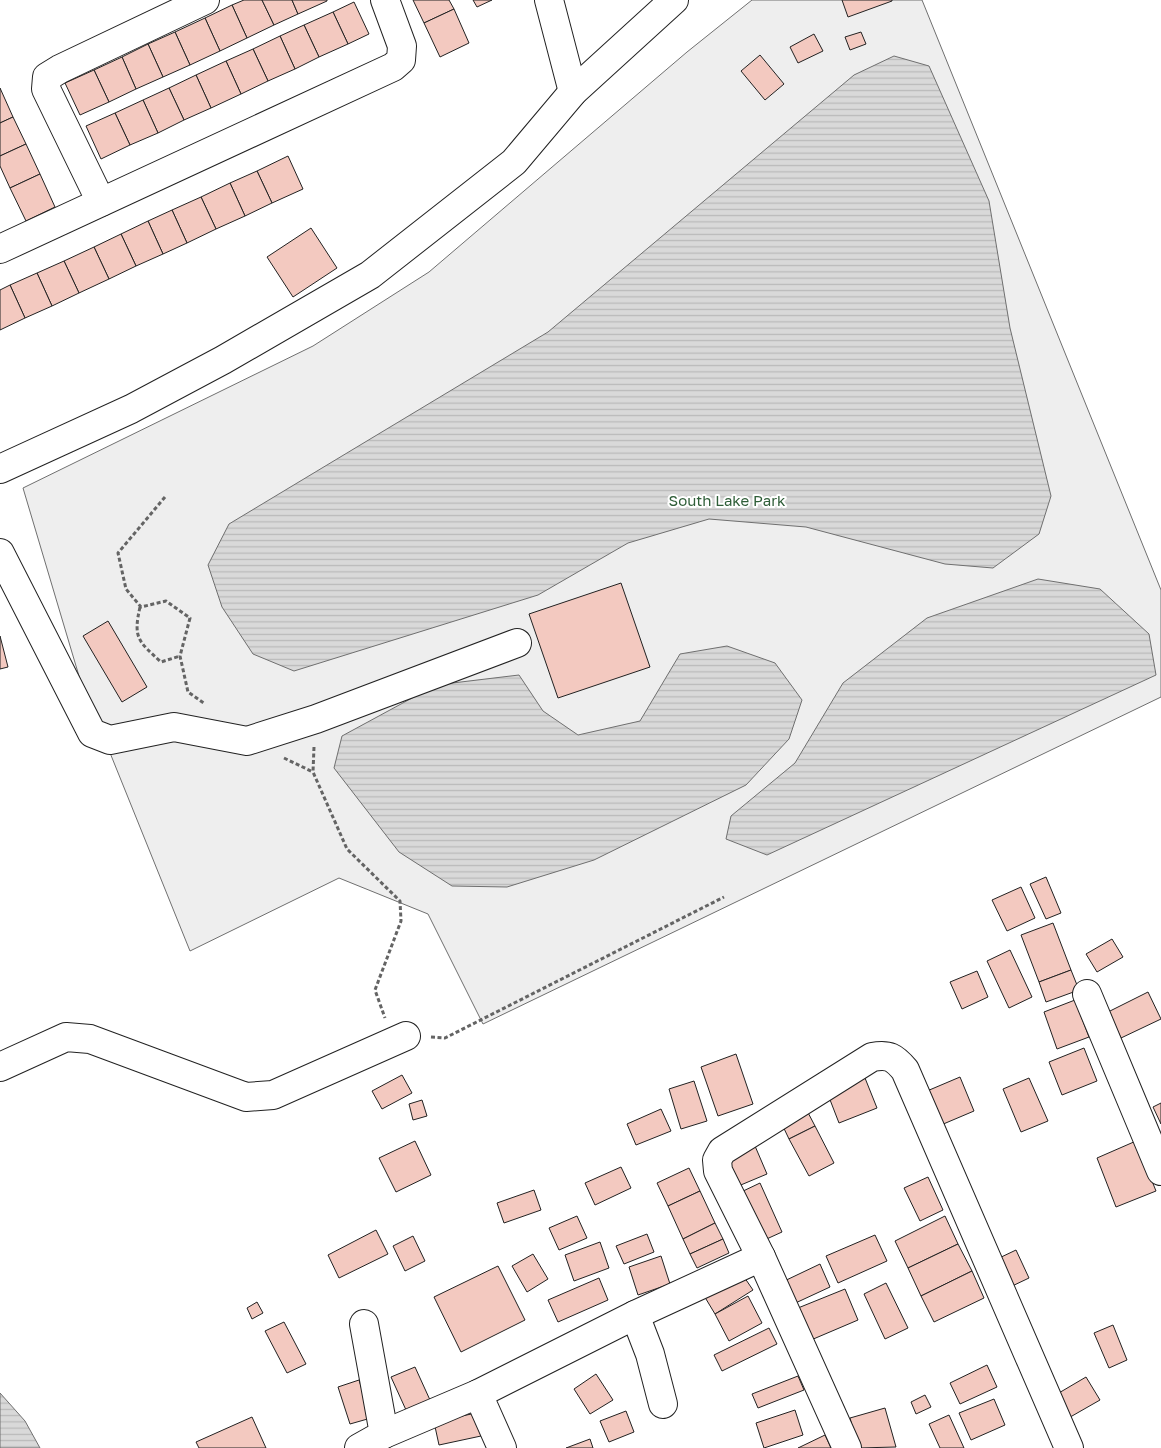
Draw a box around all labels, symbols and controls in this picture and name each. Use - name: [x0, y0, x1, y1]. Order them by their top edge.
- park label: South Lake Park: [669, 491, 786, 509]

